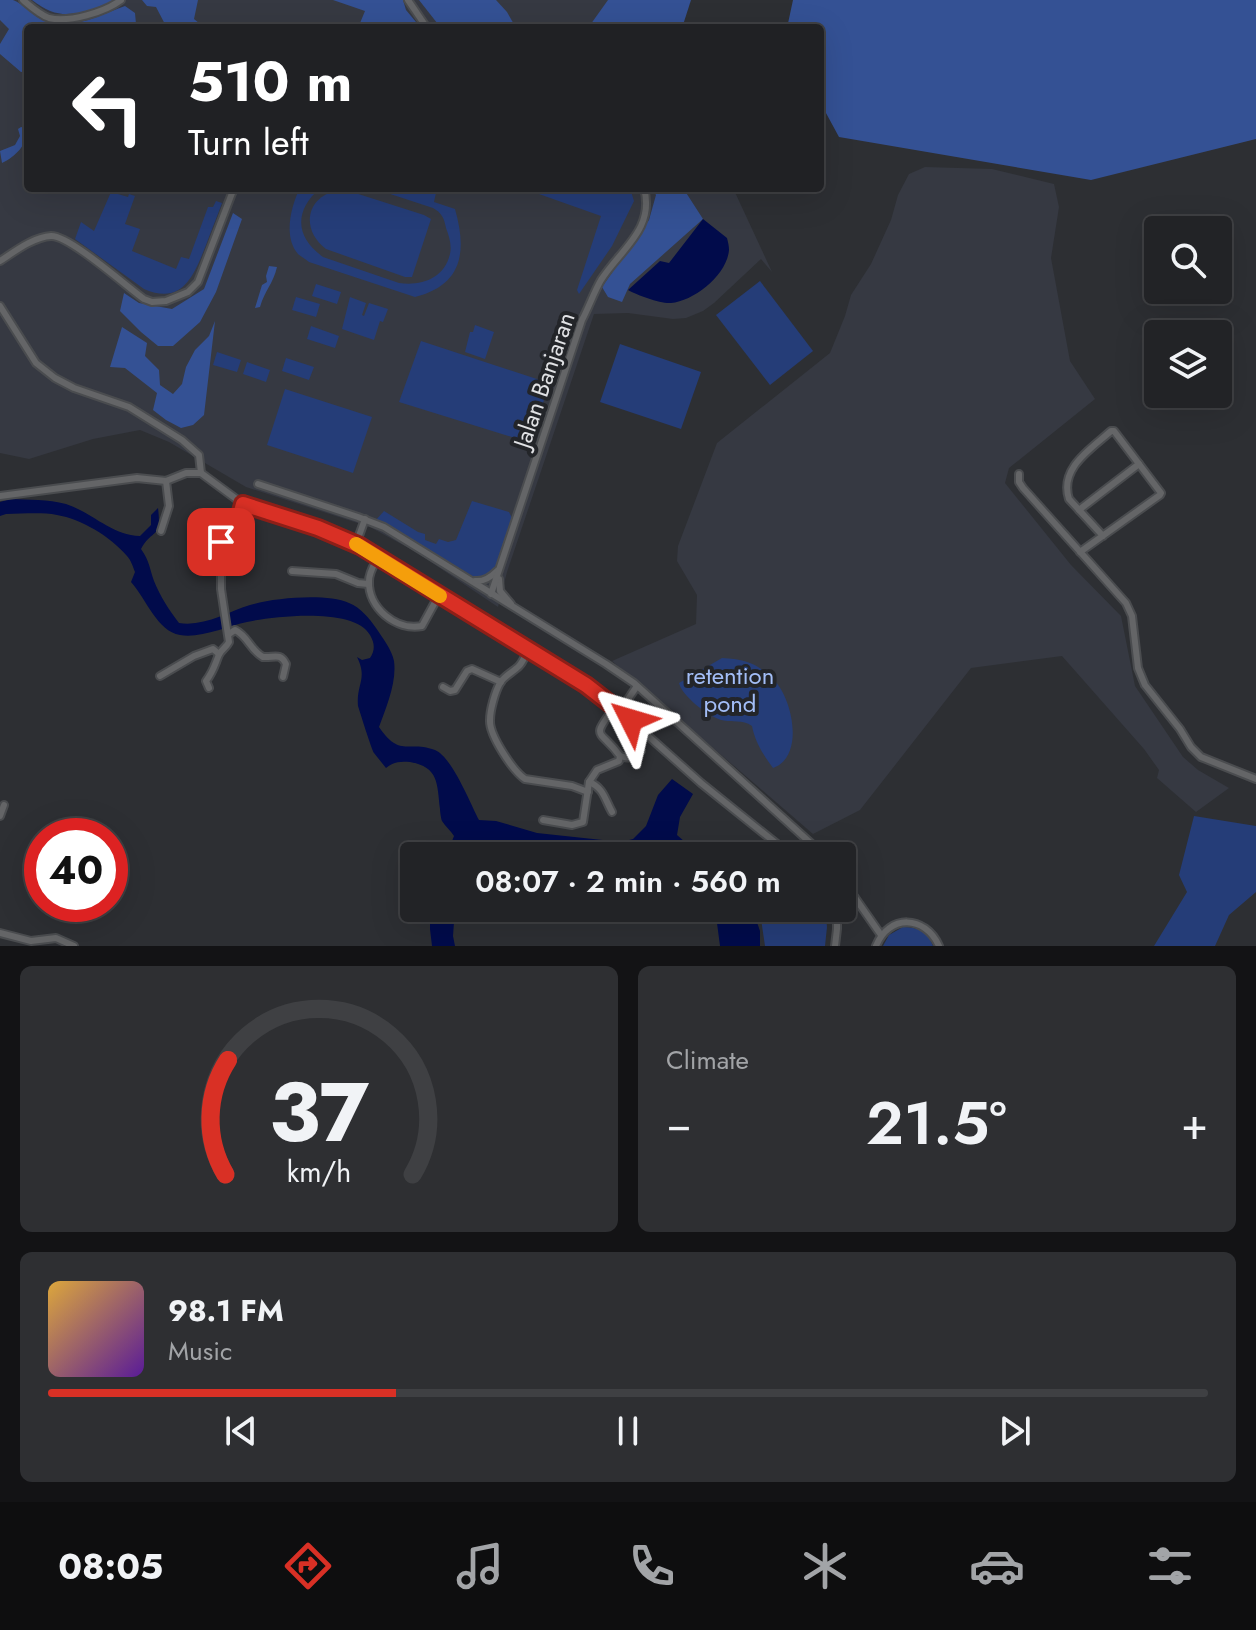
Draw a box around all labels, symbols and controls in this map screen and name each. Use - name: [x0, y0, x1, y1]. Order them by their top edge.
- text: 510 m: [188, 41, 352, 122]
- icon: left: [56, 56, 160, 160]
- text: Turn left: [188, 116, 309, 168]
- map controls: [1144, 216, 1232, 408]
- button: search: [1144, 216, 1232, 304]
- street label: Jalan Banjaran: [503, 307, 584, 455]
- button: layers: [1144, 320, 1232, 408]
- pin: [187, 508, 255, 576]
- icon: arrive: [199, 520, 243, 564]
- park label: retention pond: [686, 658, 774, 721]
- position arrow: [589, 678, 673, 762]
- speed limit sign: 40: [24, 818, 128, 922]
- text: 08:07 · 2 min · 560 m: [475, 860, 781, 903]
- text: Climate: [666, 1041, 749, 1079]
- text: 37: [269, 1052, 369, 1172]
- text: 21.5°: [866, 1080, 1007, 1167]
- text: −: [666, 1092, 692, 1156]
- text: +: [1181, 1092, 1208, 1156]
- text: km/h: [287, 1151, 351, 1193]
- text: 98.1 FM: [168, 1289, 284, 1332]
- text: Music: [168, 1332, 232, 1370]
- icon: previous: [219, 1409, 263, 1453]
- icon: pause: [606, 1409, 650, 1453]
- icon: next: [993, 1409, 1037, 1453]
- icon: directions: [280, 1538, 336, 1594]
- icon: music: [452, 1538, 508, 1594]
- icon: phone: [624, 1538, 680, 1594]
- icon: climate: [797, 1538, 853, 1594]
- icon: car: [969, 1538, 1025, 1594]
- icon: filters: [1142, 1538, 1198, 1594]
- text: 08:05: [58, 1540, 163, 1592]

